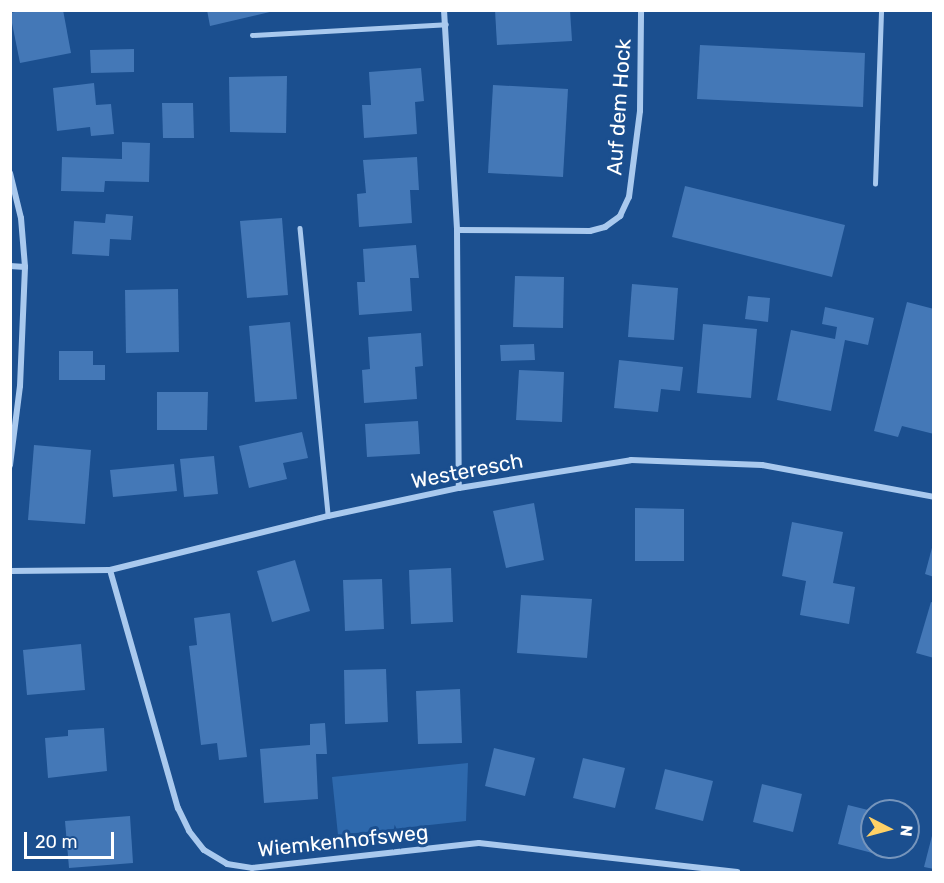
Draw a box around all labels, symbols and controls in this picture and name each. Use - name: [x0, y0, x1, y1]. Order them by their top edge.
- street label: Auf dem Hock: [602, 38, 636, 176]
- street label: Westeresch: [409, 448, 525, 494]
- north arrow: [860, 799, 920, 859]
- scale bar: [27, 820, 117, 858]
- street label: Wiemkenhofsweg: [257, 820, 429, 862]
- text: N: [896, 824, 916, 837]
- text: 20 m: [35, 831, 77, 853]

